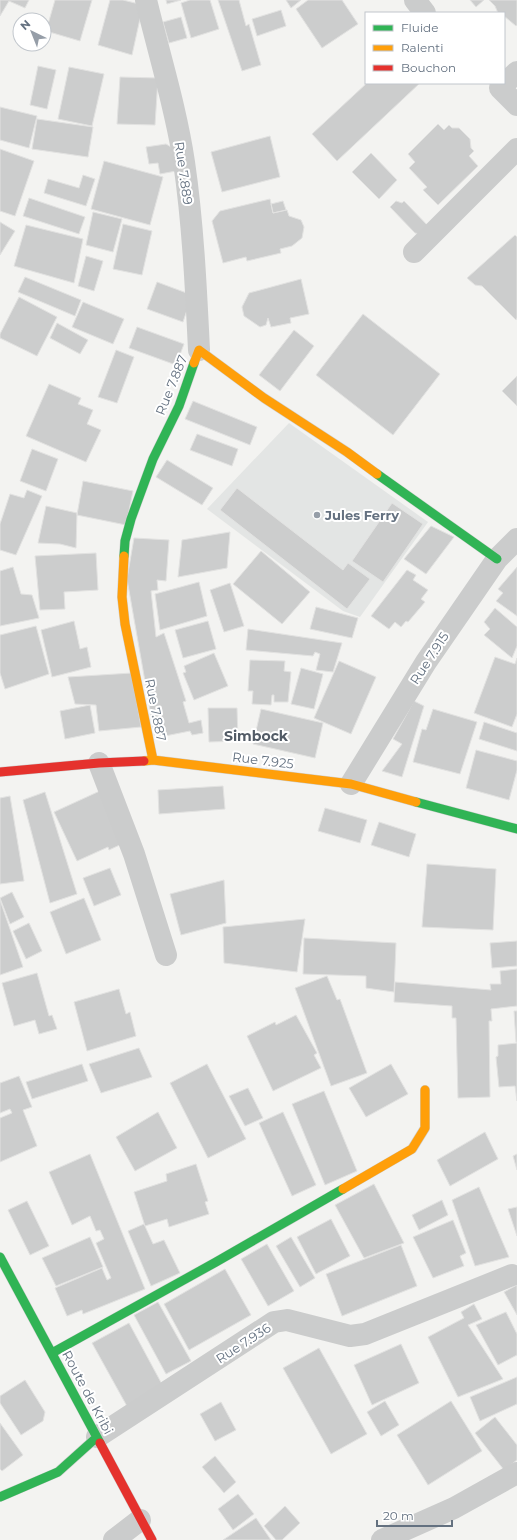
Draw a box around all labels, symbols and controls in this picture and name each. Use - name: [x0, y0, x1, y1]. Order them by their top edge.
- north arrow: [12, 12, 52, 52]
- legend: [365, 12, 505, 84]
- text: N: [17, 17, 33, 33]
- text: Fluide: [401, 20, 439, 35]
- text: Ralenti: [401, 40, 443, 55]
- text: Bouchon: [401, 60, 456, 75]
- street label: Rue 7.889: [172, 140, 196, 206]
- street label: Rue 7.887: [152, 352, 190, 417]
- place label: Jules Ferry: [324, 507, 399, 523]
- marker: Jules Ferry: [312, 510, 322, 520]
- street label: Rue 7.915: [406, 629, 452, 687]
- street label: Rue 7.887: [142, 677, 170, 743]
- district label: Simbock: [224, 727, 289, 745]
- street label: Rue 7.925: [231, 748, 295, 772]
- street label: Rue 7.936: [213, 1319, 273, 1367]
- street label: Route de Kribi: [59, 1347, 117, 1437]
- scale bar: [377, 1502, 452, 1528]
- text: 20 m: [383, 1508, 414, 1523]

